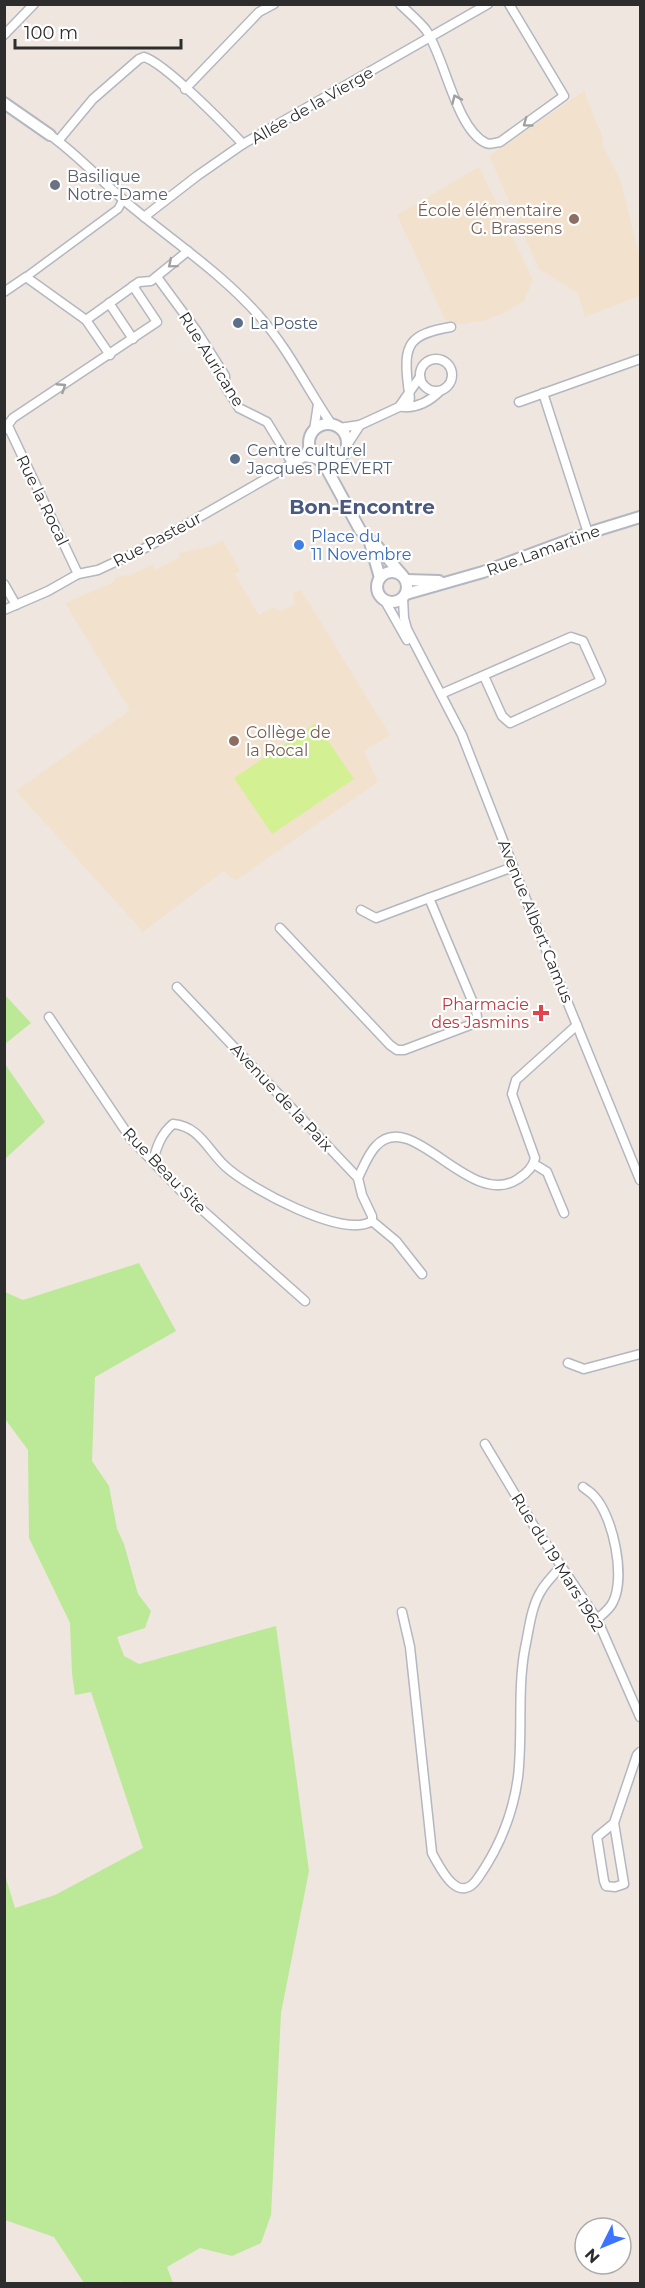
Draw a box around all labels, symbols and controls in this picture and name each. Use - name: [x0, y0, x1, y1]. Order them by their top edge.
- scale bar: [15, 12, 182, 50]
- text: 100 m: [24, 22, 78, 44]
- street label: Allée de la Vierge: [248, 63, 377, 148]
- one-way arrow: [451, 94, 463, 105]
- one-way arrow: [522, 115, 533, 126]
- place label: Basilique Notre-Dame: [67, 167, 168, 204]
- marker: Basilique Notre-Dame: [48, 178, 62, 192]
- place label: École élémentaire G. Brassens: [417, 201, 562, 238]
- marker: École élémentaire G. Brassens: [567, 212, 581, 226]
- one-way arrow: [168, 257, 179, 268]
- street label: Rue Auricane: [175, 309, 248, 410]
- place label: La Poste: [250, 314, 318, 333]
- marker: La Poste: [231, 316, 245, 330]
- one-way arrow: [55, 383, 66, 394]
- place label: Centre culturel Jacques PREVERT: [246, 441, 393, 478]
- street label: Rue la Rocal: [12, 452, 73, 549]
- marker: Centre culturel Jacques PREVERT: [228, 452, 242, 466]
- district label: Bon-Encontre: [289, 495, 435, 519]
- street label: Rue Pasteur: [110, 508, 205, 571]
- street label: Rue Lamartine: [484, 521, 603, 580]
- place label: Place du 11 Novembre: [311, 527, 411, 564]
- marker: Place du 11 Novembre: [292, 538, 306, 552]
- place label: Collège de la Rocal: [246, 723, 331, 760]
- marker: Collège de la Rocal: [227, 734, 241, 748]
- street label: Avenue Albert Camus: [494, 837, 577, 1006]
- place label: Pharmacie des Jasmins: [431, 995, 529, 1032]
- marker: Pharmacie des Jasmins: [534, 1006, 548, 1020]
- street label: Avenue de la Paix: [227, 1039, 337, 1156]
- street label: Rue Beau Site: [119, 1123, 210, 1217]
- street label: Rue du 19 Mars 1962: [507, 1490, 608, 1635]
- north arrow: [573, 2216, 633, 2276]
- text: N: [581, 2245, 604, 2267]

